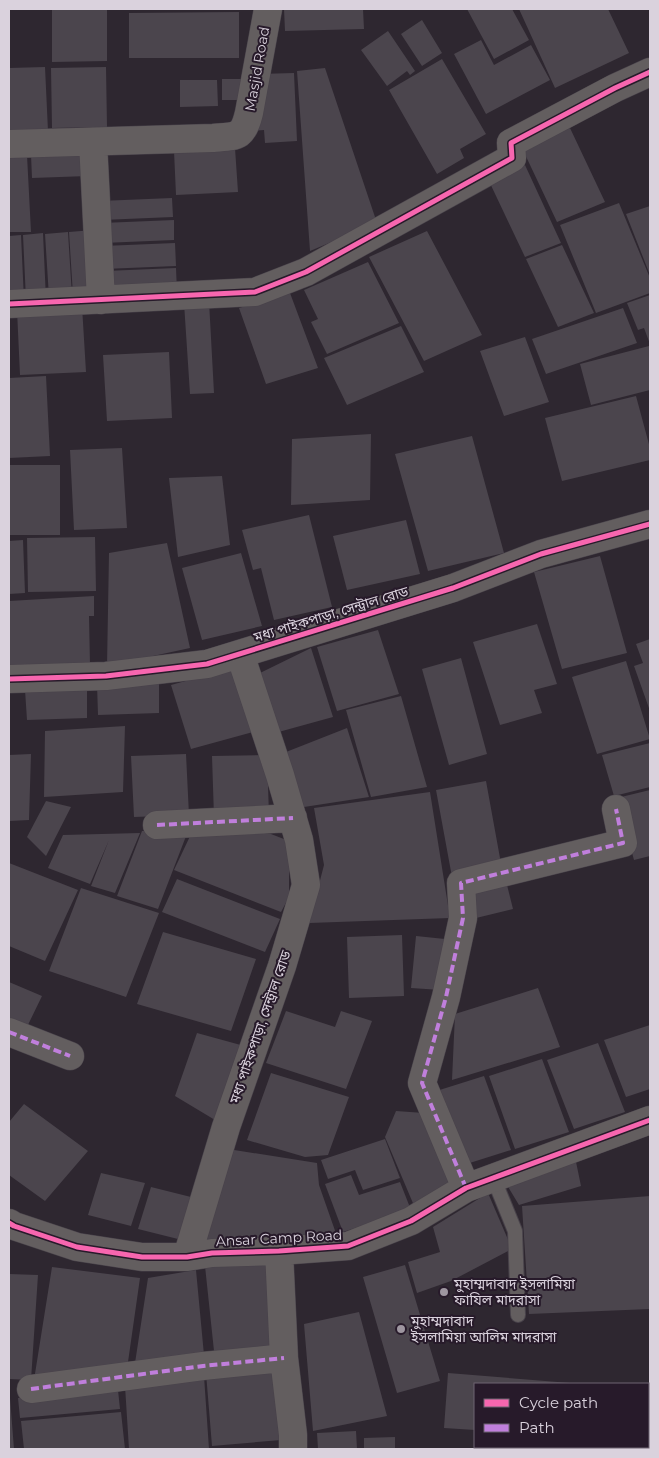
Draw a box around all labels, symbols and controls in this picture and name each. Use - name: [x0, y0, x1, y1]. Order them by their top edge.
- street label: Masjid Road: [241, 25, 273, 113]
- street label: মধ্য পাইকপাড়া, সেন্ট্রাল রোড: [251, 582, 411, 646]
- street label: মধ্য পাইকপাড়া, সেন্ট্রাল রোড: [225, 947, 295, 1107]
- street label: Ansar Camp Road: [215, 1226, 343, 1250]
- place label: মুহাম্মদাবাদ ইসলামিয়া ফাযিল মাদরাসা: [453, 1275, 575, 1309]
- marker: মুহাম্মদাবাদ ইসলামিয়া ফাযিল মাদরাসা: [438, 1286, 450, 1298]
- place label: মুহাম্মদাবাদ ইসলামিয়া আলিম মাদরাসা: [410, 1312, 557, 1346]
- marker: মুহাম্মদাবাদ ইসলামিয়া আলিম মাদরাসা: [395, 1323, 407, 1335]
- legend: [474, 1383, 649, 1448]
- text: Cycle path: [519, 1393, 598, 1412]
- text: Path: [519, 1418, 555, 1437]

